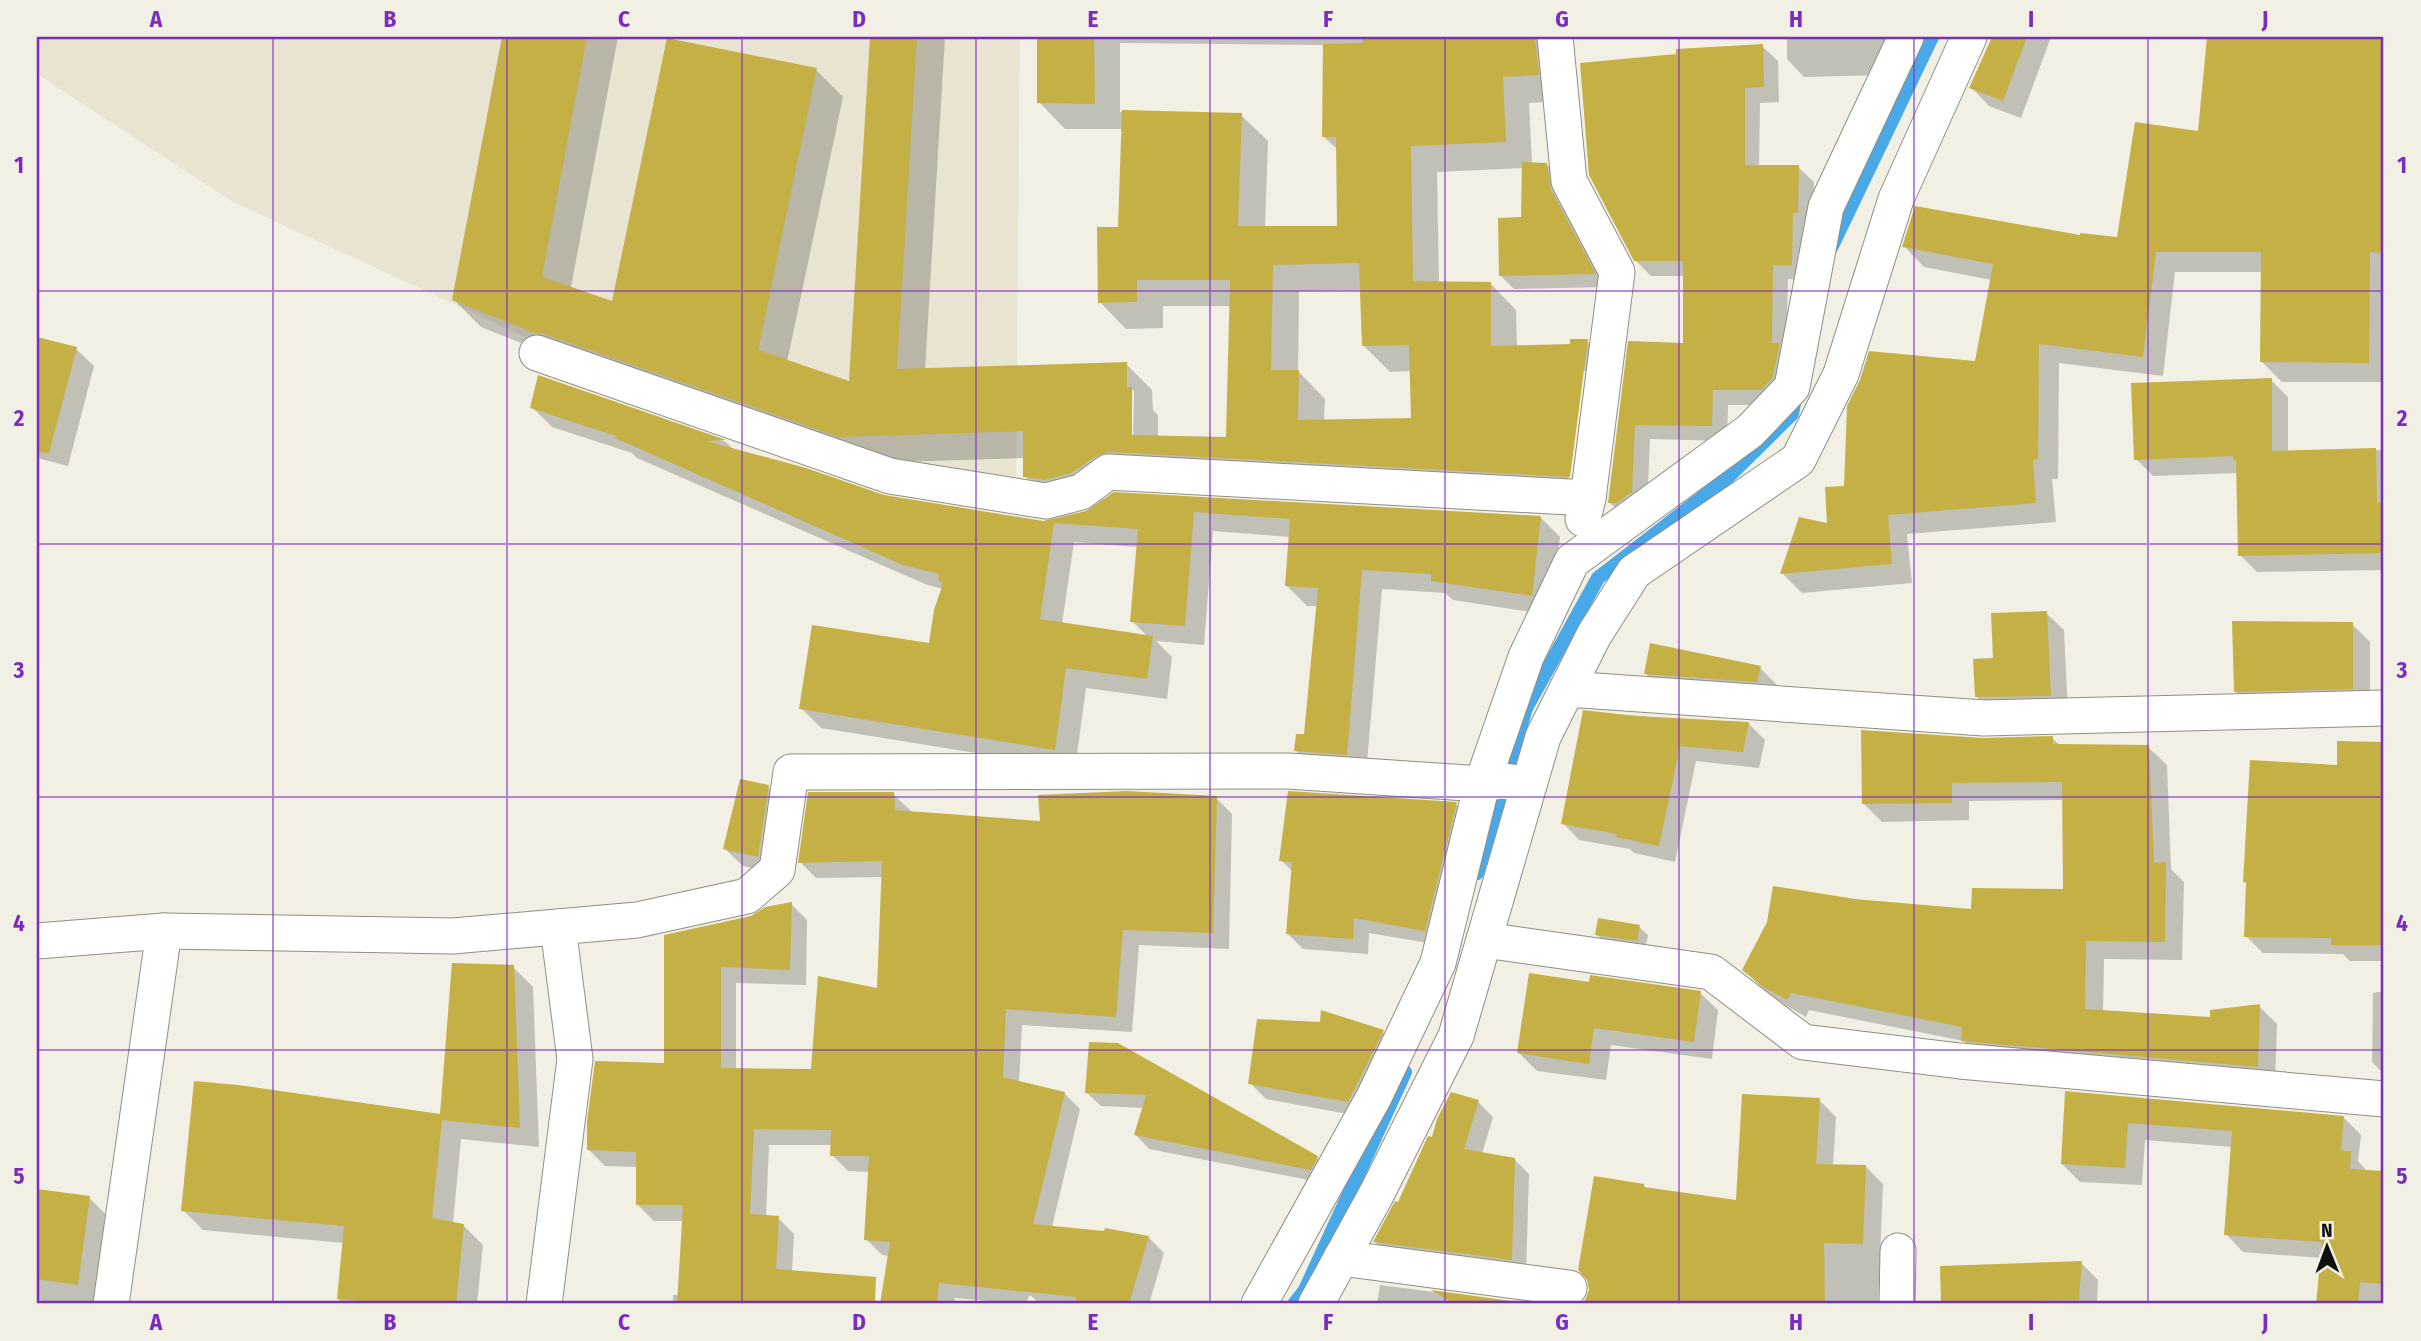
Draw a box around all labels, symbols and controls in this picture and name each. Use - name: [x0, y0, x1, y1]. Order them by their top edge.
- text: A: [149, 5, 163, 33]
- text: B: [384, 5, 397, 33]
- text: C: [618, 5, 630, 33]
- text: D: [852, 5, 866, 33]
- text: E: [1088, 5, 1099, 33]
- text: F: [1323, 5, 1333, 33]
- text: G: [1555, 5, 1569, 33]
- text: H: [1789, 5, 1803, 33]
- text: I: [2028, 5, 2034, 33]
- text: J: [2261, 5, 2268, 33]
- text: 1: [14, 151, 24, 179]
- text: 1: [2397, 151, 2407, 179]
- text: 2: [13, 404, 25, 432]
- text: 2: [2396, 404, 2408, 432]
- text: 3: [13, 656, 25, 684]
- text: 3: [2396, 656, 2408, 684]
- text: 4: [13, 909, 25, 937]
- text: 4: [2396, 909, 2408, 937]
- text: 5: [13, 1162, 25, 1190]
- text: 5: [2396, 1162, 2408, 1190]
- north arrow: [2292, 1212, 2362, 1282]
- text: N: [2321, 1219, 2333, 1242]
- text: A: [149, 1308, 163, 1336]
- text: B: [384, 1308, 397, 1336]
- text: C: [618, 1308, 630, 1336]
- text: D: [852, 1308, 866, 1336]
- text: E: [1088, 1308, 1099, 1336]
- text: F: [1323, 1308, 1333, 1336]
- text: G: [1555, 1308, 1569, 1336]
- text: H: [1789, 1308, 1803, 1336]
- text: I: [2028, 1308, 2034, 1336]
- text: J: [2261, 1308, 2268, 1336]

